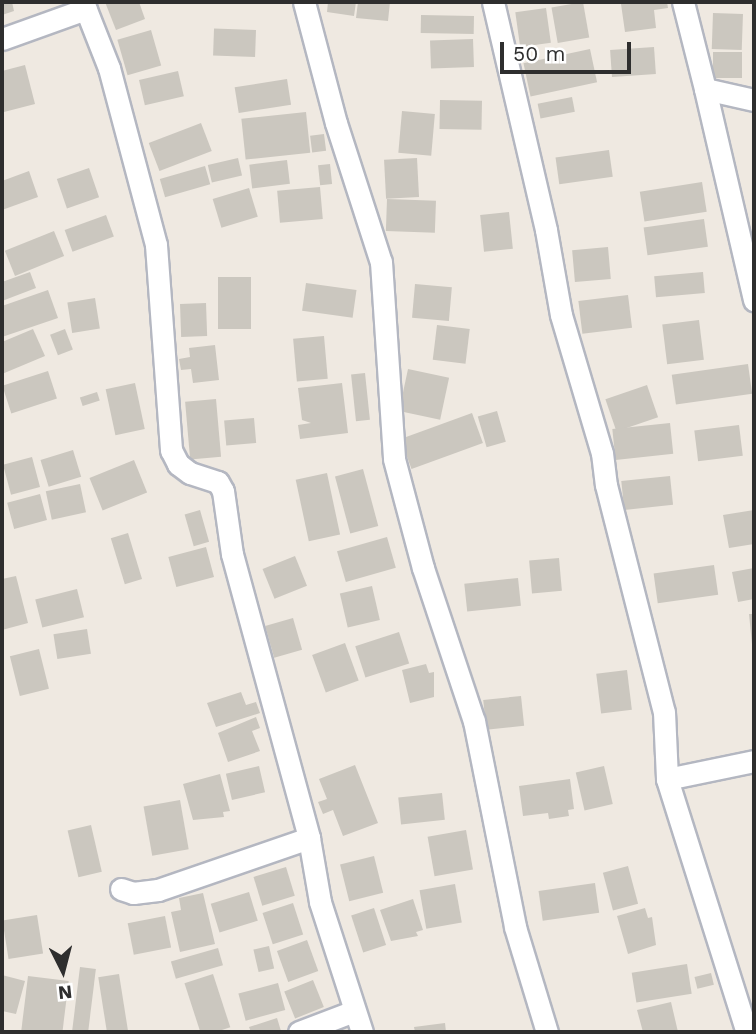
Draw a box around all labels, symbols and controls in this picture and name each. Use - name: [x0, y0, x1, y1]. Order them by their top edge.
- scale bar: [504, 28, 635, 72]
- text: 50 m: [513, 41, 565, 66]
- north arrow: [28, 936, 98, 1006]
- text: N: [57, 980, 73, 1005]

